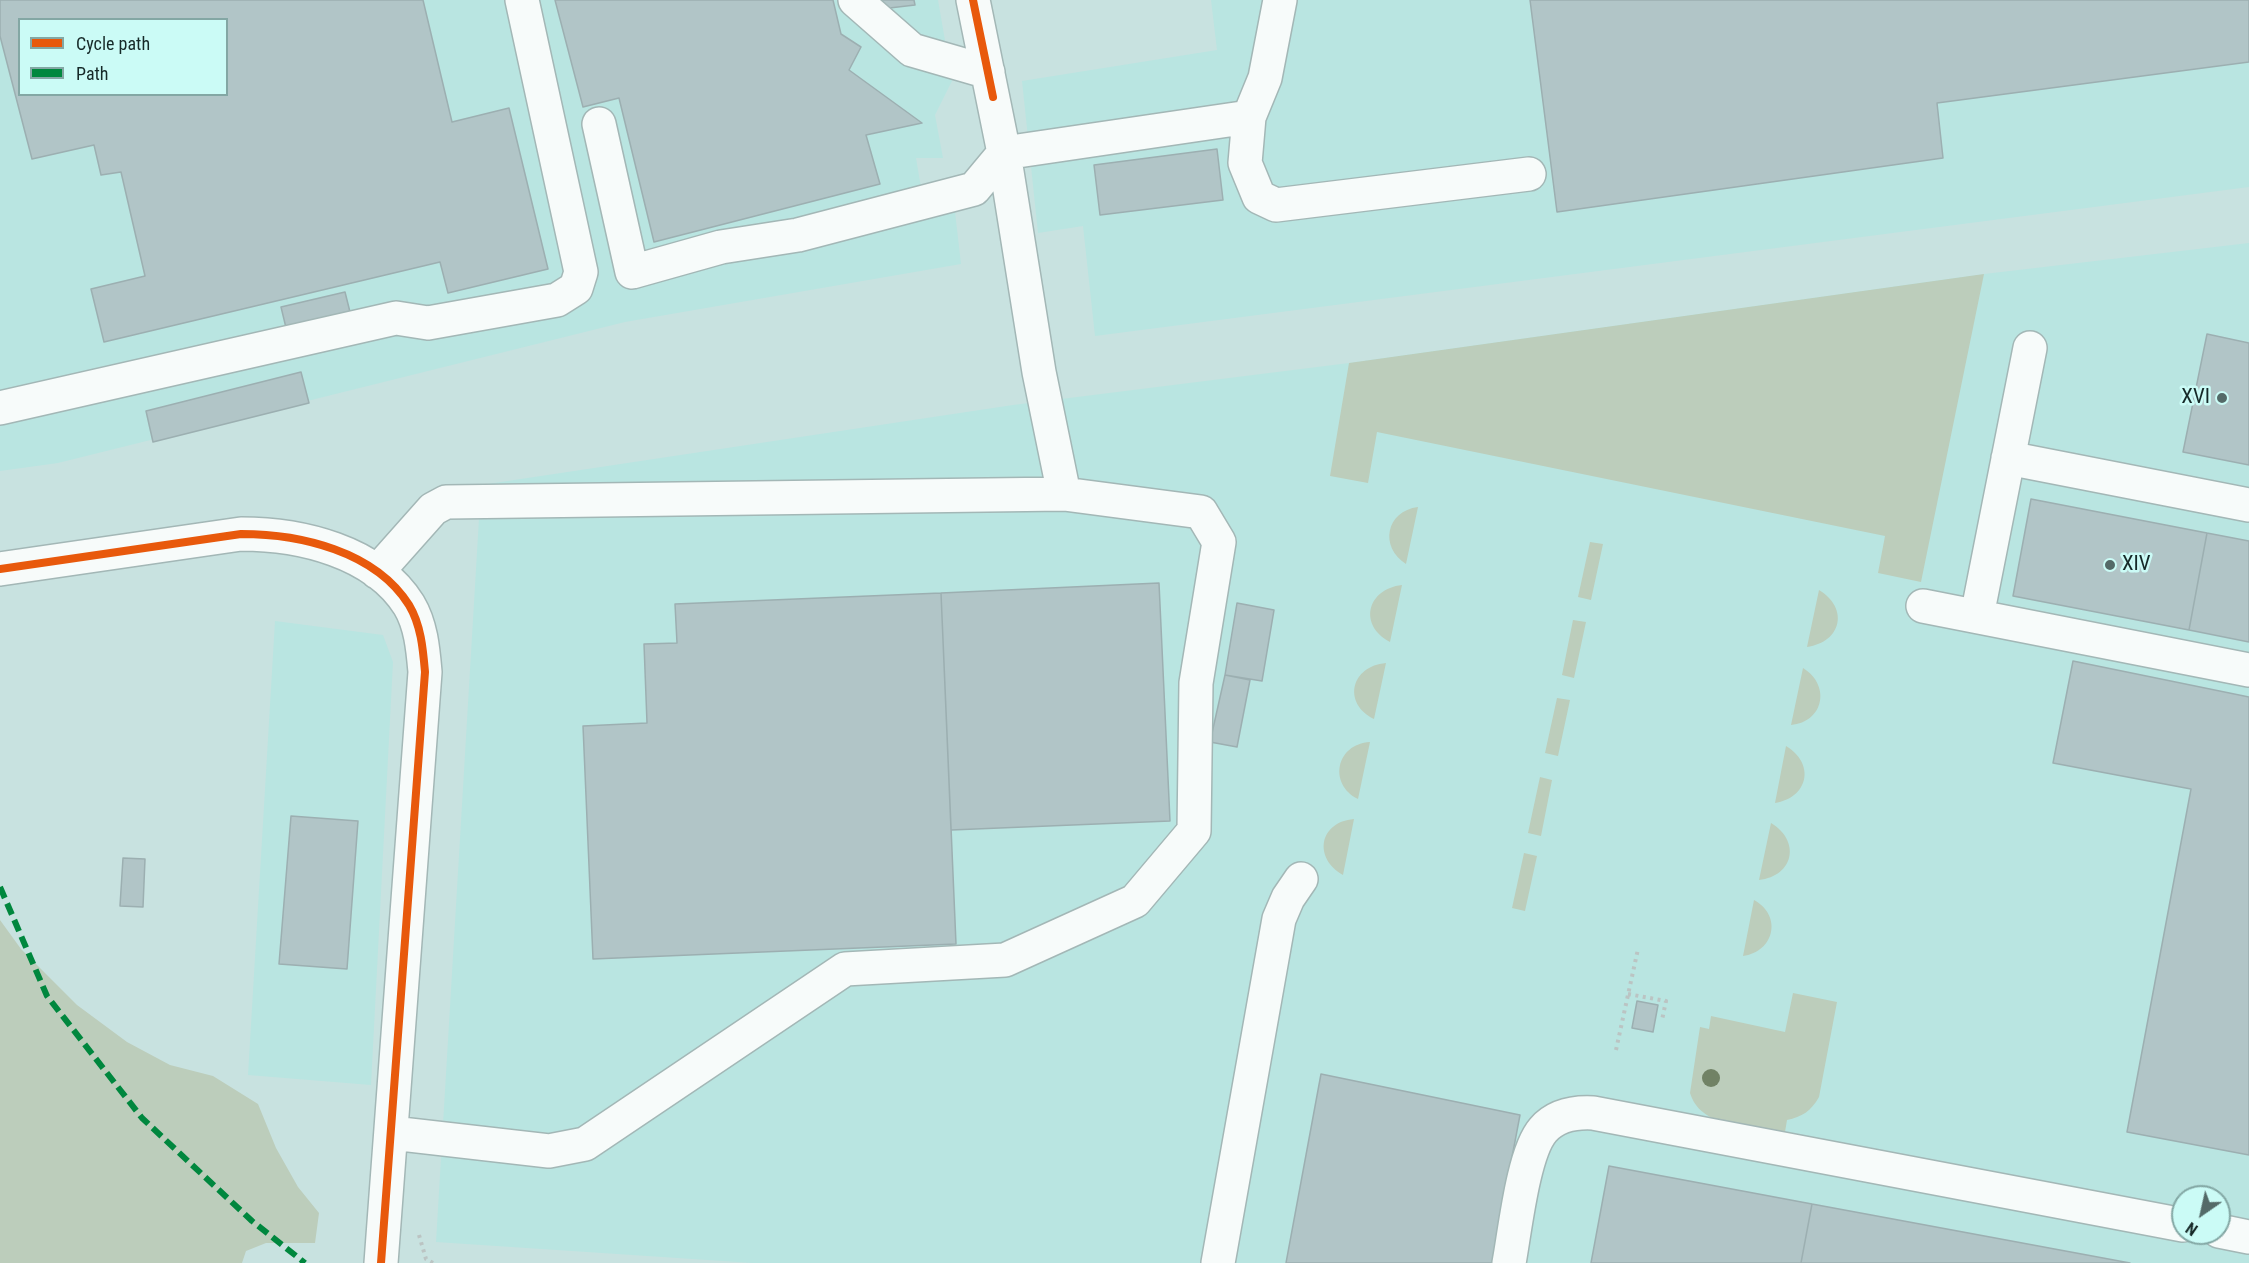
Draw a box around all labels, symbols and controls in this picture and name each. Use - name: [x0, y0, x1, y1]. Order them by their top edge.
- legend: [18, 18, 228, 96]
- text: Cycle path: [76, 33, 150, 54]
- text: Path: [76, 63, 109, 84]
- place label: XVI: [2181, 385, 2210, 411]
- marker: XVI: [2215, 391, 2229, 405]
- place label: XIV: [2122, 552, 2151, 578]
- marker: XIV: [2103, 558, 2117, 572]
- north arrow: [2171, 1185, 2231, 1245]
- text: N: [2182, 1218, 2201, 1239]

